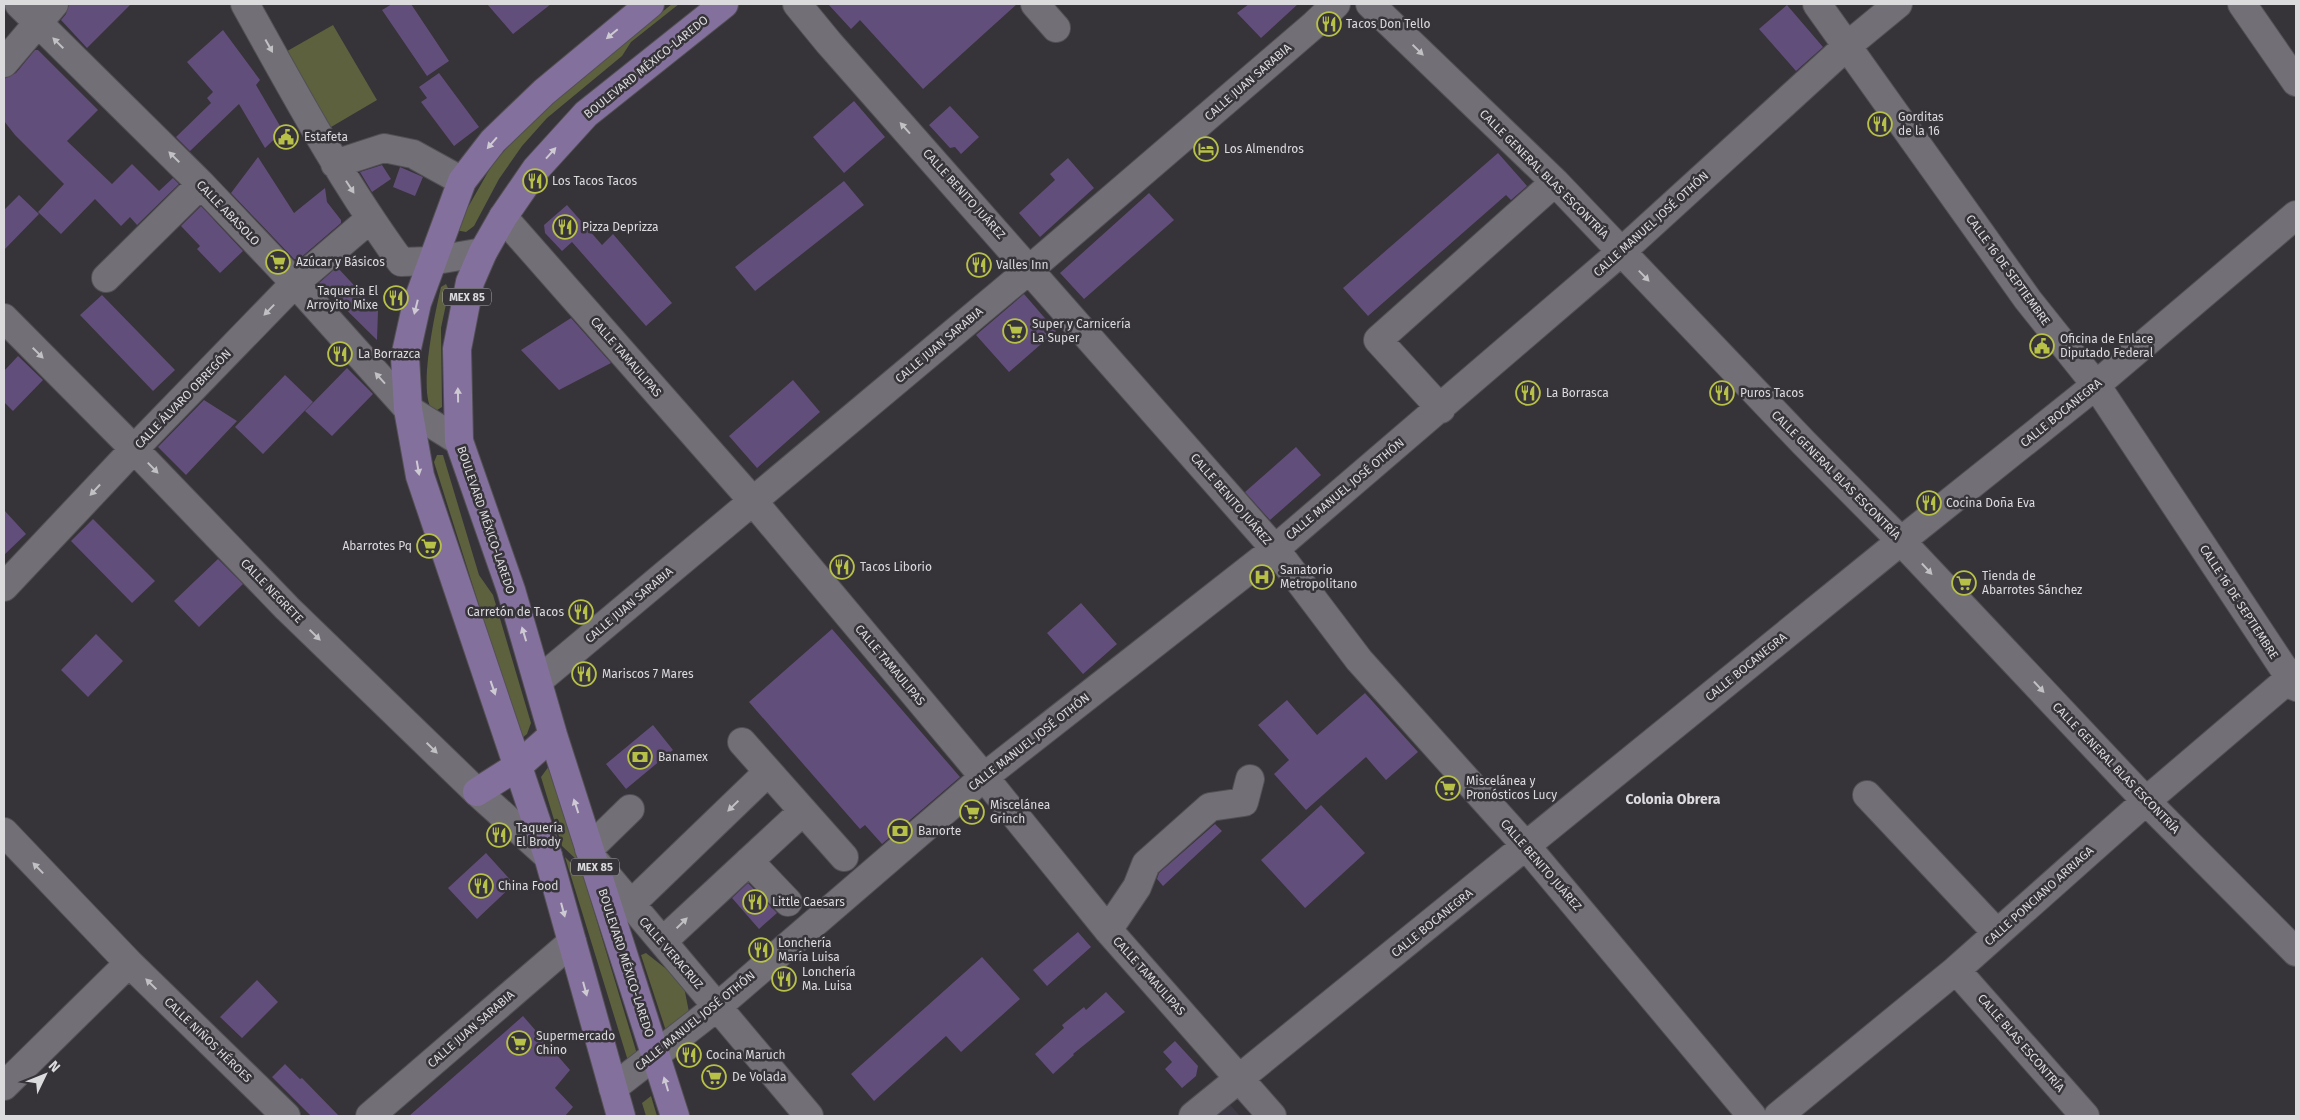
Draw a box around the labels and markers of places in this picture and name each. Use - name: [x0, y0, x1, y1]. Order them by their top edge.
- restaurant icon: Tacos Don Tello: [1316, 11, 1342, 37]
- place label: Tacos Don Tello: [1346, 17, 1430, 31]
- place label: Gorditas de la 16: [1898, 110, 1944, 138]
- restaurant icon: Gorditas de la 16: [1867, 111, 1893, 137]
- public building icon: Estafeta: [273, 124, 299, 150]
- place label: Estafeta: [304, 130, 348, 144]
- hotel icon: Los Almendros: [1193, 136, 1219, 162]
- place label: Los Almendros: [1224, 142, 1304, 156]
- restaurant icon: Los Tacos Tacos: [522, 168, 548, 194]
- place label: Los Tacos Tacos: [552, 174, 638, 188]
- restaurant icon: Pizza Deprizza: [552, 214, 578, 240]
- place label: Pizza Deprizza: [582, 220, 659, 234]
- supermarket icon: Azúcar y Básicos: [265, 249, 291, 275]
- restaurant icon: Valles Inn: [966, 252, 992, 278]
- place label: Azúcar y Básicos: [296, 255, 385, 269]
- place label: Valles Inn: [996, 258, 1049, 272]
- place label: Taqueria El Arroyito Mixe: [307, 284, 378, 312]
- restaurant icon: Taqueria El Arroyito Mixe: [383, 285, 409, 311]
- place label: Super y Carnicería La Super: [1032, 317, 1131, 345]
- supermarket icon: Super y Carnicería La Super: [1002, 318, 1028, 344]
- place label: Oficina de Enlace Diputado Federal: [2060, 332, 2154, 360]
- public building icon: Oficina de Enlace Diputado Federal: [2029, 333, 2055, 359]
- restaurant icon: La Borrazca: [327, 341, 353, 367]
- place label: La Borrazca: [358, 347, 421, 361]
- restaurant icon: La Borrasca: [1515, 380, 1541, 406]
- restaurant icon: Puros Tacos: [1709, 380, 1735, 406]
- place label: La Borrasca: [1546, 386, 1609, 400]
- place label: Puros Tacos: [1740, 386, 1804, 400]
- restaurant icon: Cocina Doña Eva: [1916, 490, 1942, 516]
- place label: Cocina Doña Eva: [1946, 496, 2035, 510]
- supermarket icon: Abarrotes Pq: [416, 533, 442, 559]
- place label: Abarrotes Pq: [342, 539, 412, 553]
- restaurant icon: Tacos Liborio: [829, 554, 855, 580]
- place label: Tacos Liborio: [860, 560, 932, 574]
- place label: Sanatorio Metropolitano: [1280, 563, 1357, 591]
- hospital icon: Sanatorio Metropolitano: [1249, 564, 1275, 590]
- place label: Tienda de Abarrotes Sánchez: [1982, 569, 2082, 597]
- supermarket icon: Tienda de Abarrotes Sánchez: [1951, 570, 1977, 596]
- restaurant icon: Carretón de Tacos: [568, 599, 594, 625]
- place label: Carretón de Tacos: [467, 605, 564, 619]
- restaurant icon: Mariscos 7 Mares: [571, 661, 597, 687]
- place label: Mariscos 7 Mares: [602, 667, 694, 681]
- bank icon: Banamex: [627, 744, 653, 770]
- place label: Banamex: [658, 750, 708, 764]
- place label: Miscelánea y Pronósticos Lucy: [1466, 774, 1557, 802]
- supermarket icon: Miscelánea y Pronósticos Lucy: [1435, 775, 1461, 801]
- place label: Miscelánea Grinch: [990, 798, 1050, 826]
- supermarket icon: Miscelánea Grinch: [959, 799, 985, 825]
- bank icon: Banorte: [887, 818, 913, 844]
- place label: Taquería El Brody: [516, 821, 563, 849]
- restaurant icon: Taquería El Brody: [486, 822, 512, 848]
- place label: Banorte: [918, 824, 961, 838]
- restaurant icon: China Food: [468, 873, 494, 899]
- place label: China Food: [498, 879, 558, 893]
- restaurant icon: Little Caesars: [742, 889, 768, 915]
- place label: Little Caesars: [772, 895, 845, 909]
- place label: Lonchería María Luisa: [778, 936, 840, 964]
- restaurant icon: Lonchería María Luisa: [748, 937, 774, 963]
- place label: Lonchería Ma. Luisa: [802, 965, 856, 993]
- restaurant icon: Lonchería Ma. Luisa: [771, 966, 797, 992]
- place label: Supermercado Chino: [536, 1029, 615, 1057]
- supermarket icon: Supermercado Chino: [506, 1030, 532, 1056]
- restaurant icon: Cocina Maruch: [676, 1042, 702, 1068]
- place label: Cocina Maruch: [706, 1048, 786, 1062]
- supermarket icon: De Volada: [701, 1064, 727, 1090]
- place label: De Volada: [732, 1070, 787, 1084]

